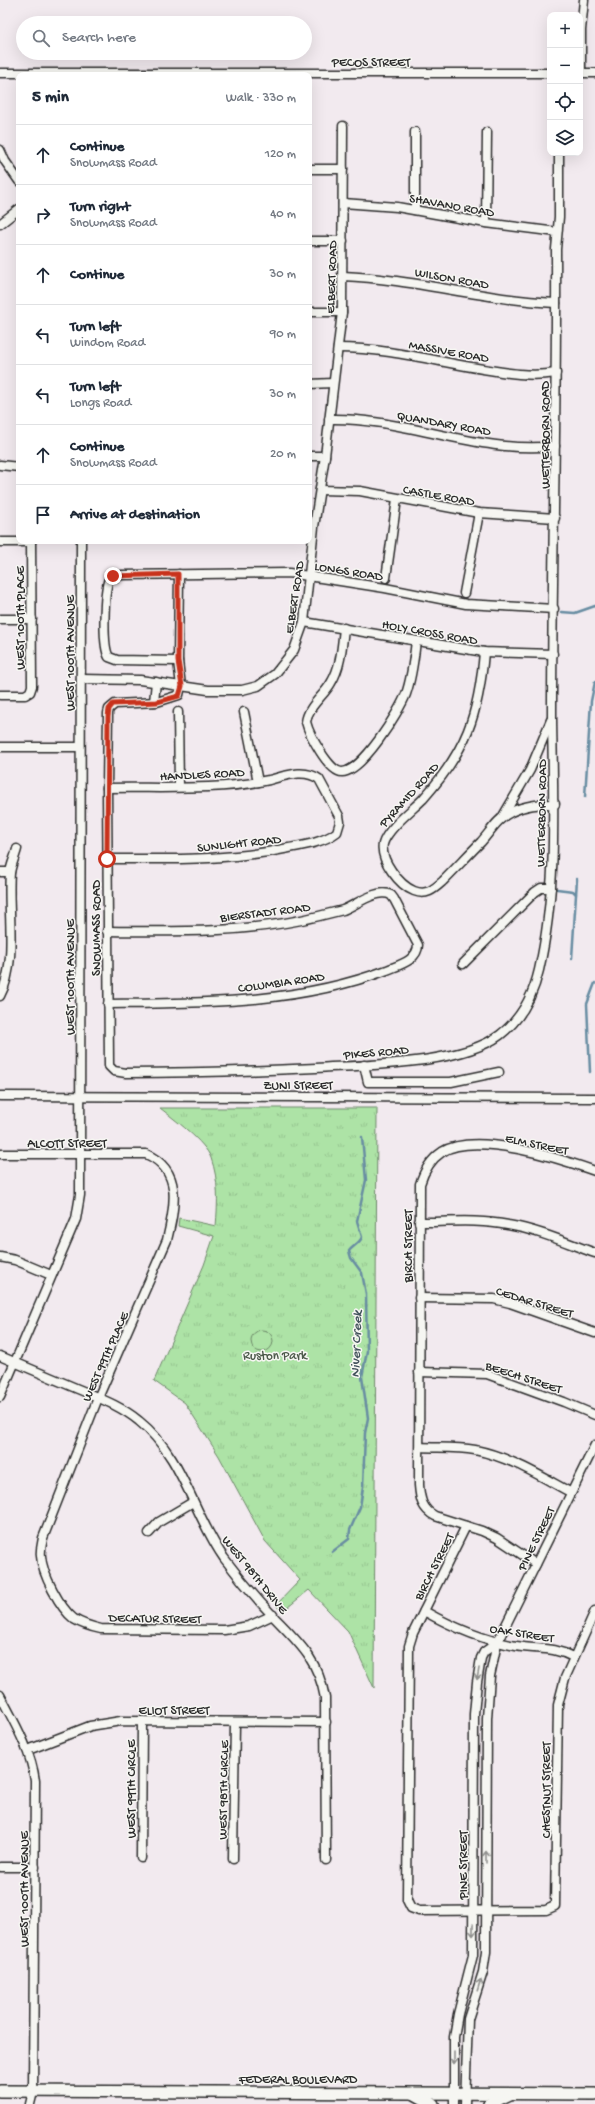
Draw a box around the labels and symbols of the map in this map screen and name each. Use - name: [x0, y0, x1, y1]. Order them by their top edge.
- street label: PECOS STREET: [331, 56, 411, 71]
- street label: SHAVANO ROAD: [408, 192, 496, 221]
- street label: ELBERT ROAD: [324, 240, 341, 314]
- street label: WILSON ROAD: [413, 266, 490, 293]
- street label: MASSIVE ROAD: [407, 338, 490, 367]
- street label: WETTERBORN ROAD: [539, 381, 554, 489]
- street label: QUANDARY ROAD: [395, 409, 492, 440]
- street label: CASTLE ROAD: [402, 483, 476, 510]
- street label: ELBERT ROAD: [282, 560, 309, 635]
- street label: LONGS ROAD: [313, 560, 384, 585]
- street label: WEST 100TH PLACE: [14, 565, 29, 670]
- route end: [104, 567, 122, 585]
- street label: WEST 100TH AVENUE: [64, 594, 79, 711]
- street label: HOLY CROSS ROAD: [381, 618, 479, 649]
- street label: WETTERBORN ROAD: [534, 759, 551, 867]
- street label: PYRAMID ROAD: [376, 760, 443, 832]
- street label: HANDLES ROAD: [159, 766, 245, 785]
- street label: SUNLIGHT ROAD: [197, 833, 283, 856]
- route start: [98, 850, 116, 868]
- street label: SNOWMASS ROAD: [90, 879, 105, 976]
- street label: BIERSTADT ROAD: [218, 900, 312, 927]
- street label: WEST 100TH AVENUE: [64, 918, 79, 1035]
- street label: COLUMBIA ROAD: [237, 970, 326, 997]
- street label: PIKES ROAD: [342, 1043, 410, 1064]
- street label: ZUNI STREET: [263, 1079, 334, 1094]
- street label: ELM STREET: [504, 1131, 570, 1160]
- street label: ALCOTT STREET: [27, 1137, 108, 1152]
- street label: BIRCH STREET: [402, 1208, 417, 1284]
- street label: CEDAR STREET: [494, 1284, 576, 1323]
- street label: WEST 99TH PLACE: [80, 1309, 133, 1404]
- water label: Niver Creek: [348, 1309, 367, 1378]
- park label: Ruston Park: [243, 1349, 308, 1364]
- street label: BEECH STREET: [482, 1359, 564, 1398]
- street label: PINE STREET: [515, 1504, 560, 1574]
- street label: BIRCH STREET: [411, 1530, 459, 1604]
- street label: WEST 98TH DRIVE: [218, 1533, 291, 1618]
- street label: DECATUR STREET: [107, 1611, 202, 1628]
- street label: OAK STREET: [488, 1622, 556, 1647]
- one-way arrow: [474, 1667, 482, 1680]
- street label: ELIOT STREET: [139, 1704, 210, 1719]
- street label: WEST 99TH CIRCLE: [125, 1739, 140, 1838]
- street label: WEST 98TH CIRCLE: [216, 1739, 233, 1840]
- street label: CHESTNUT STREET: [540, 1741, 555, 1838]
- street label: WEST 100TH AVENUE: [18, 1830, 33, 1947]
- street label: PINE STREET: [457, 1830, 472, 1901]
- one-way arrow: [482, 1851, 490, 1864]
- one-way arrow: [469, 1923, 477, 1936]
- one-way arrow: [476, 1979, 483, 1992]
- one-way arrow: [450, 2051, 458, 2064]
- street label: FEDERAL BOULEVARD: [238, 2073, 358, 2088]

